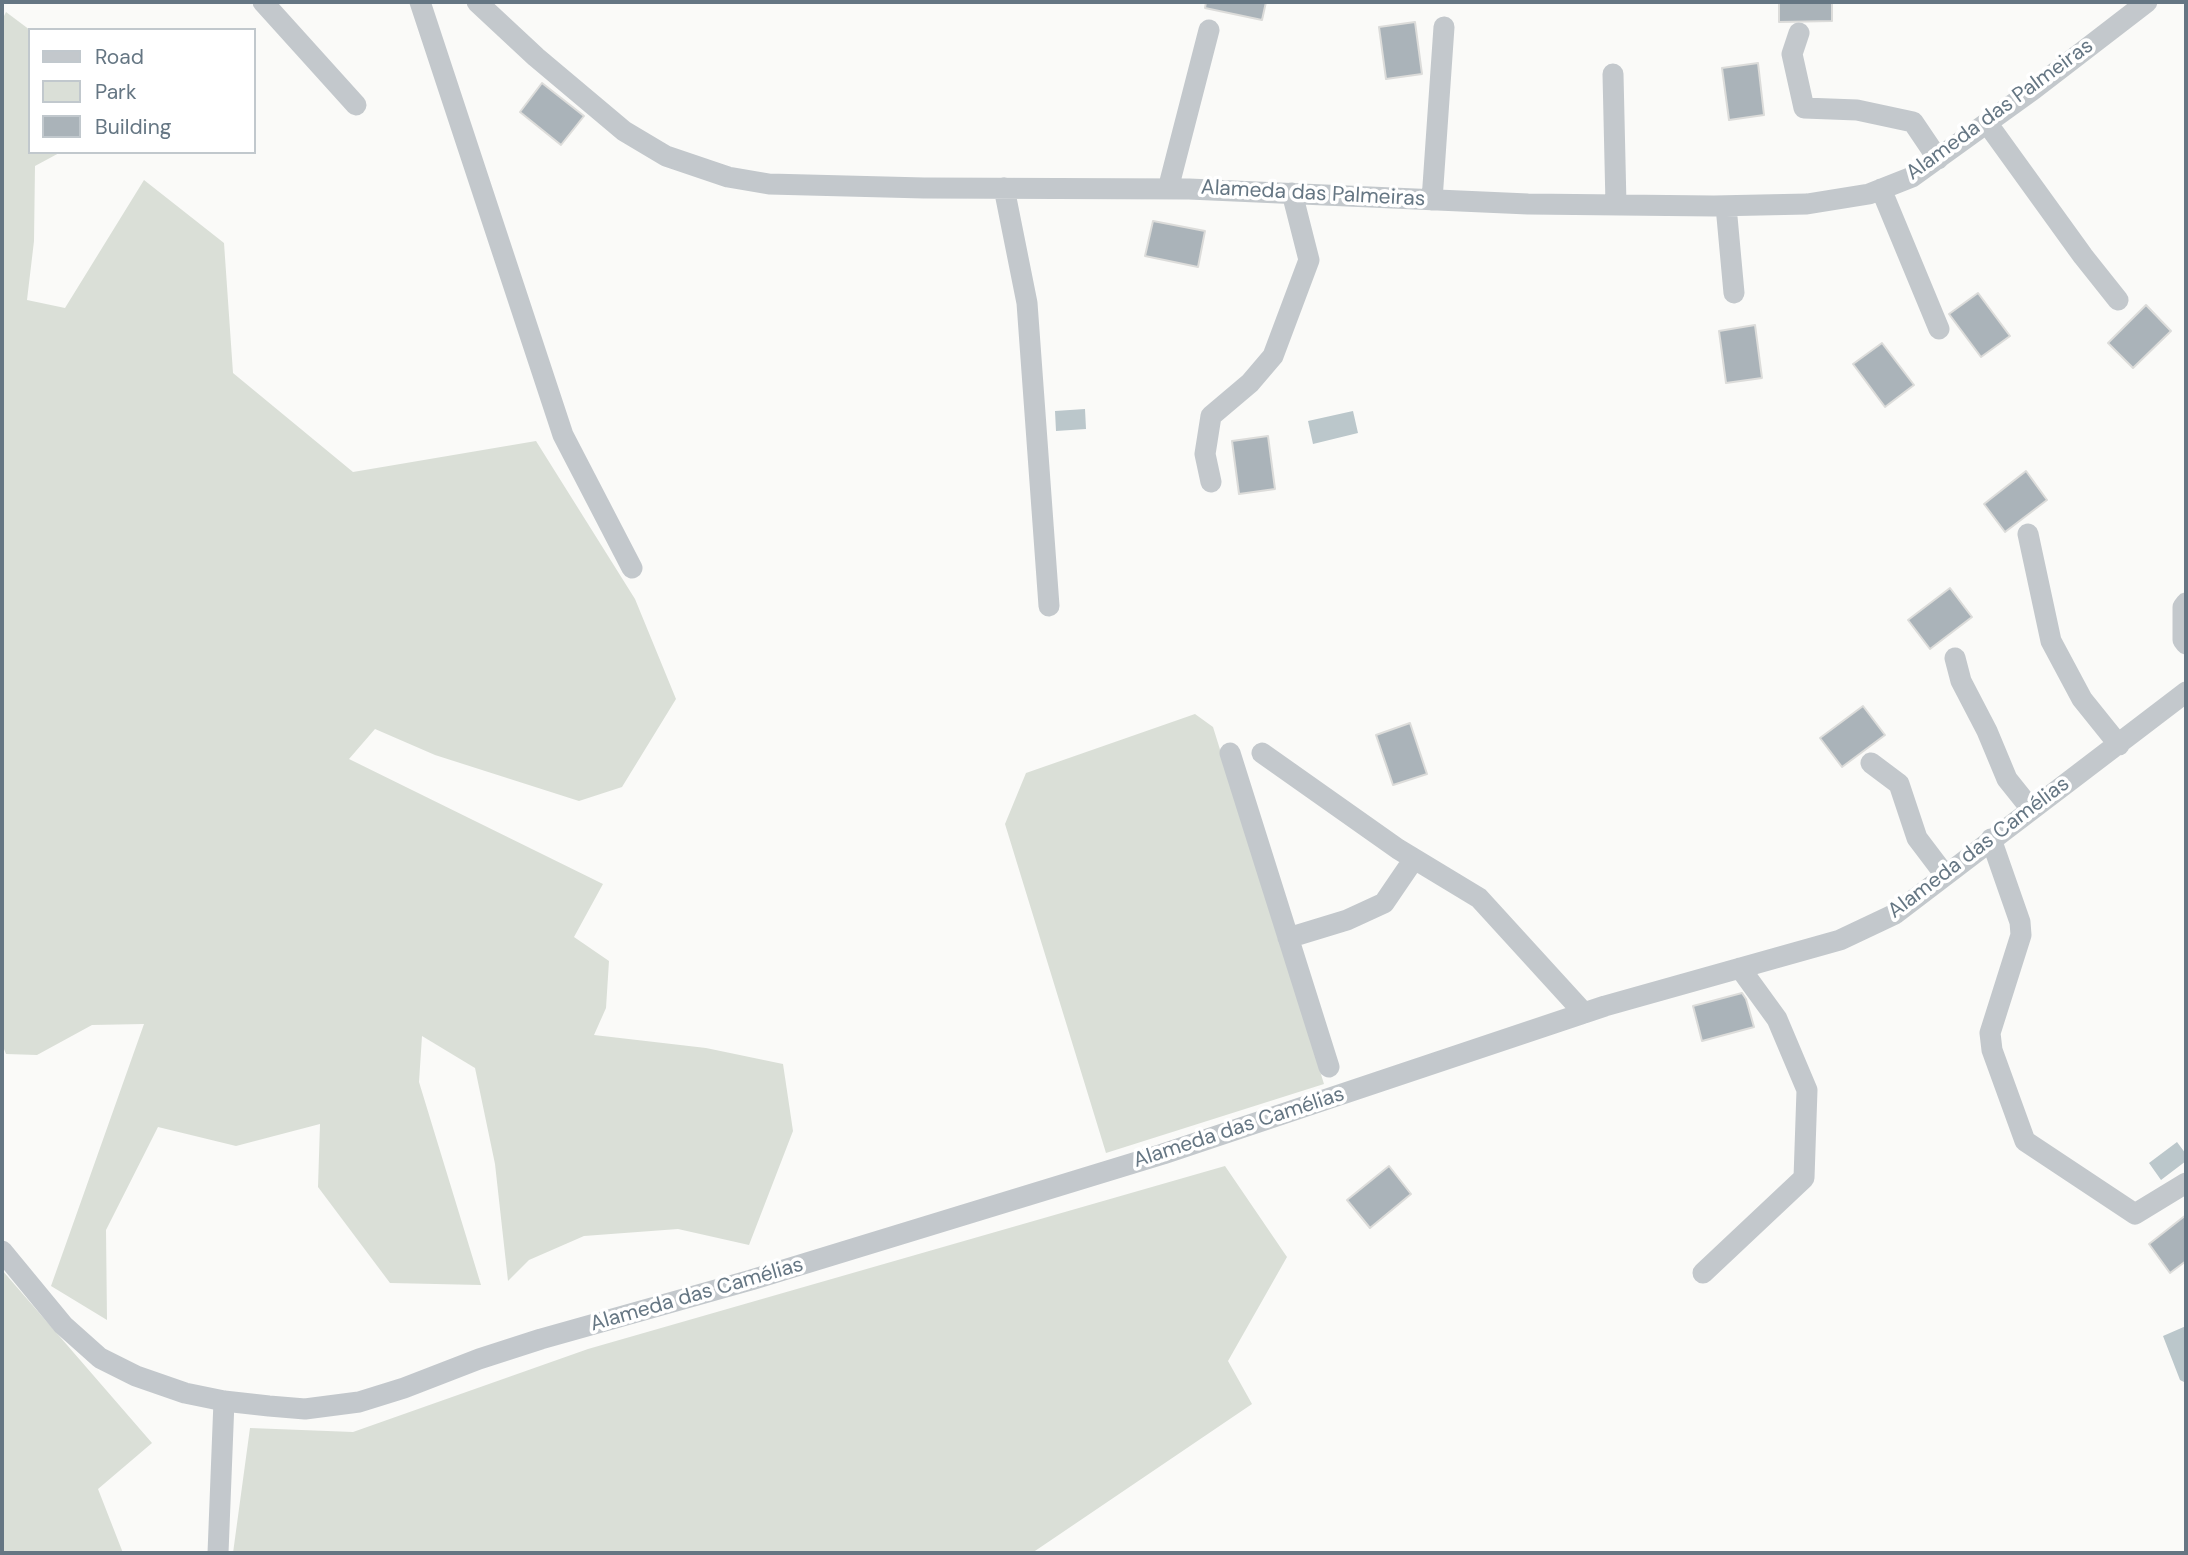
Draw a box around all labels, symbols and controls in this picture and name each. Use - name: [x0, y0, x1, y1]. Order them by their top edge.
- legend: [28, 28, 256, 154]
- street label: Alameda das Palmeiras: [1902, 34, 2098, 186]
- text: Road: [95, 43, 144, 71]
- text: Park: [95, 78, 136, 106]
- text: Building: [95, 113, 171, 141]
- street label: Alameda das Palmeiras: [1200, 176, 1426, 212]
- street label: Alameda das Camélias: [1883, 772, 2075, 924]
- street label: Alameda das Camélias: [1130, 1082, 1348, 1174]
- street label: Alameda das Camélias: [588, 1253, 806, 1337]

